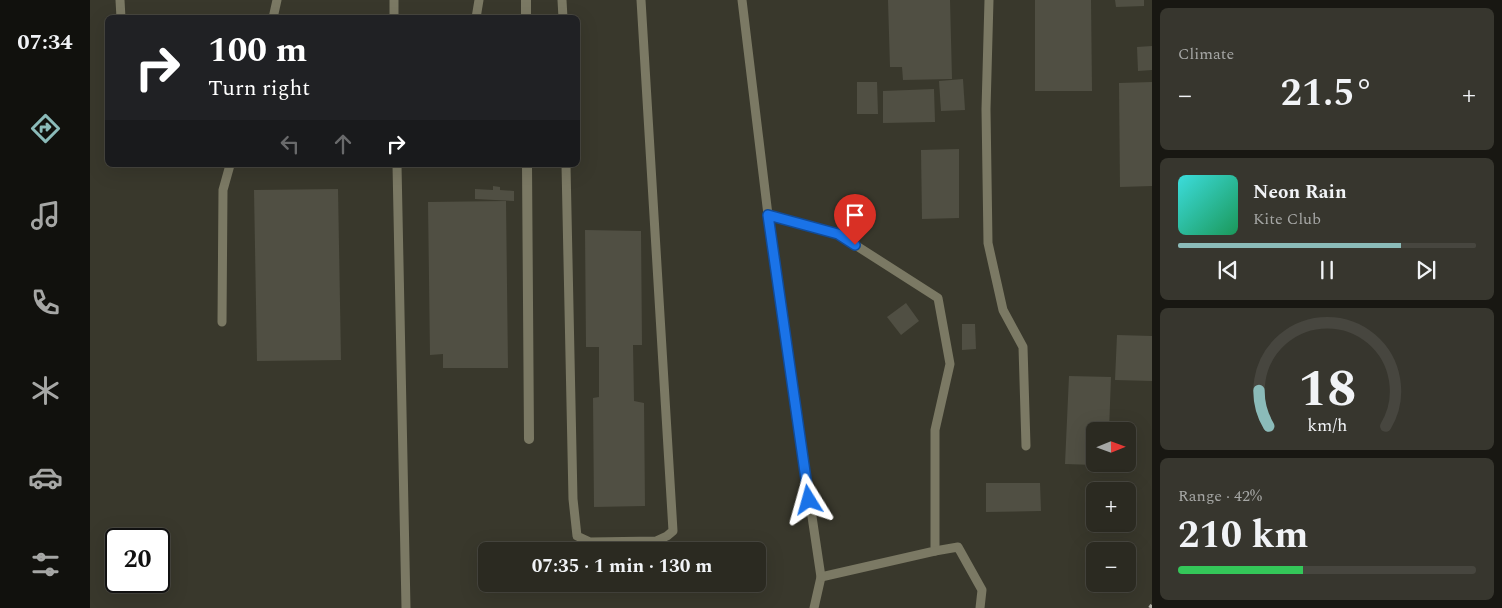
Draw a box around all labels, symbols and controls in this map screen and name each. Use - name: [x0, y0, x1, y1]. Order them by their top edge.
- text: 100 m: [208, 24, 307, 77]
- text: 07:34: [17, 26, 73, 59]
- icon: right: [125, 35, 190, 100]
- text: Climate: [1178, 42, 1234, 66]
- text: 21.5°: [1280, 65, 1374, 123]
- text: Turn right: [208, 72, 310, 105]
- text: −: [1178, 74, 1192, 117]
- text: +: [1462, 74, 1476, 117]
- icon: directions: [28, 111, 63, 146]
- icon: left: [276, 130, 304, 158]
- icon: ahead: [329, 130, 357, 158]
- icon: right: [382, 130, 410, 158]
- text: Neon Rain: [1253, 178, 1347, 207]
- pin: [834, 194, 876, 245]
- icon: music: [28, 198, 63, 233]
- icon: arrive: [841, 201, 869, 229]
- text: Kite Club: [1253, 207, 1321, 231]
- icon: previous: [1214, 256, 1242, 284]
- icon: pause: [1313, 256, 1341, 284]
- icon: next: [1412, 256, 1440, 284]
- icon: phone: [28, 285, 63, 320]
- text: 18: [1298, 350, 1356, 429]
- icon: climate: [28, 373, 63, 408]
- text: km/h: [1307, 412, 1347, 439]
- north arrow: [1086, 422, 1136, 472]
- map controls: [1086, 422, 1136, 592]
- icon: car: [28, 460, 63, 495]
- position arrow: [782, 473, 834, 525]
- button: +: [1086, 482, 1136, 532]
- text: Range · 42%: [1178, 484, 1262, 508]
- text: 210 km: [1178, 507, 1309, 565]
- speed limit sign: 20: [105, 528, 170, 593]
- button: −: [1086, 542, 1136, 592]
- icon: filters: [28, 547, 63, 582]
- text: 07:35 · 1 min · 130 m: [532, 552, 712, 581]

